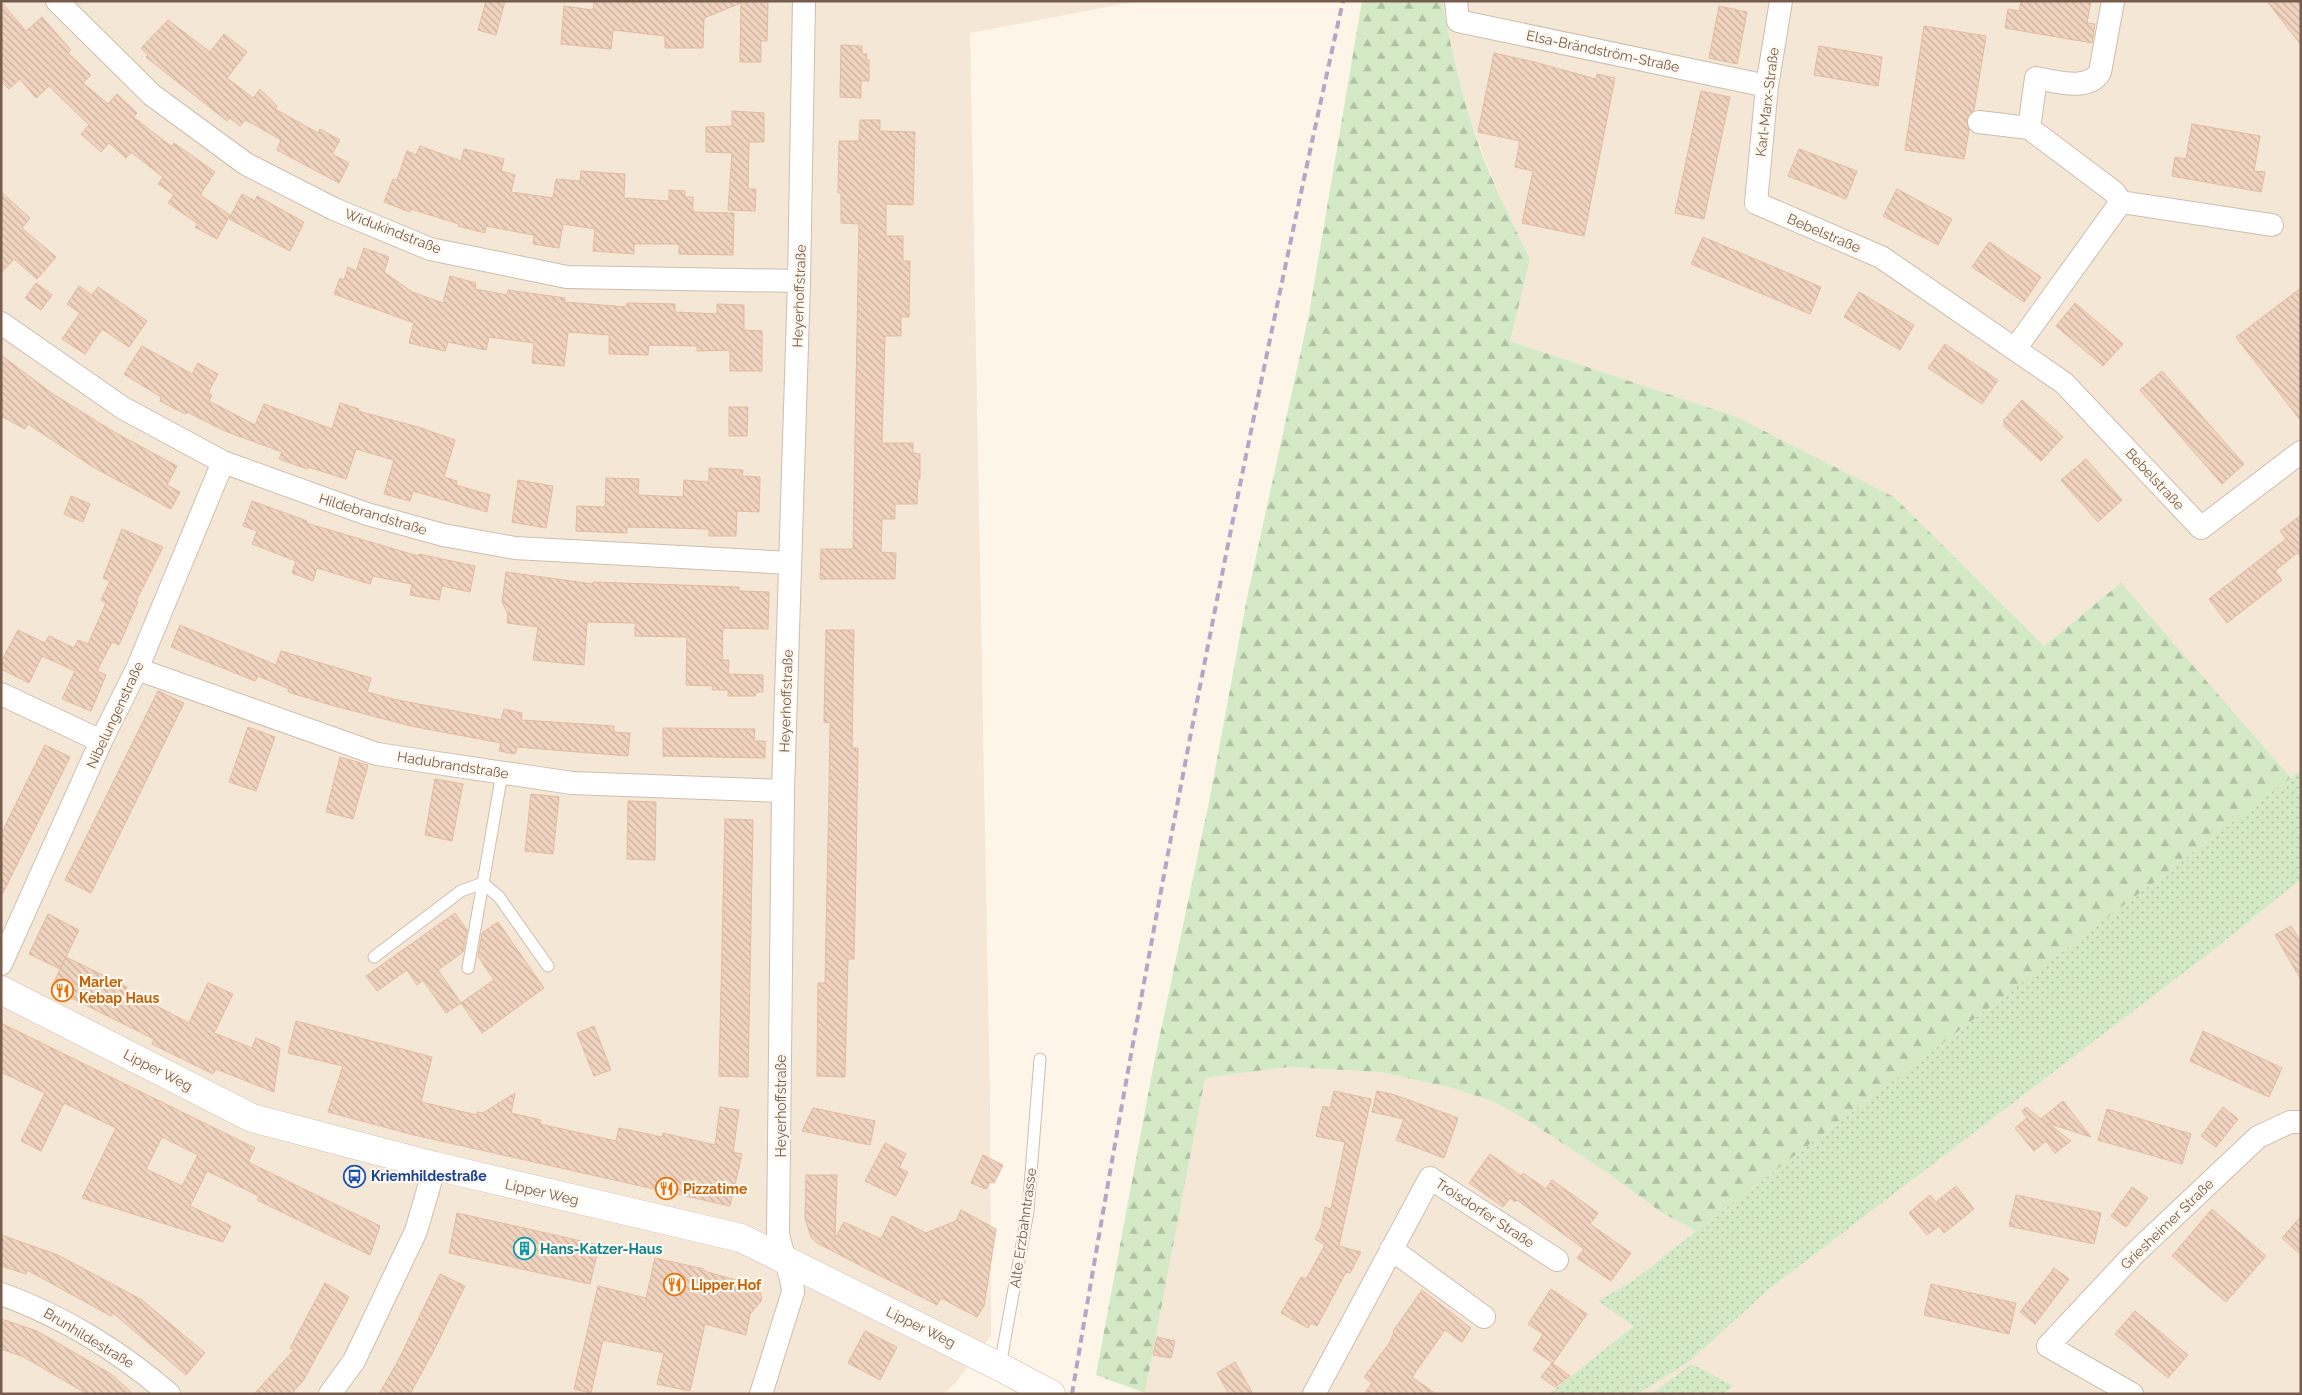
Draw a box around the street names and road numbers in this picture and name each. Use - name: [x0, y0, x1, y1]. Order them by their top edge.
- street label: Elsa-Brändström-Straße: [1525, 27, 1681, 75]
- street label: Karl-Marx-Straße: [1752, 46, 1782, 158]
- street label: Widukindstraße: [343, 205, 443, 257]
- street label: Bebelstraße: [1785, 210, 1863, 256]
- street label: Heyerhoffstraße: [789, 244, 809, 348]
- street label: Bebelstraße: [2123, 445, 2187, 513]
- street label: Hildebrandstraße: [317, 490, 429, 538]
- street label: Heyerhoffstraße: [776, 649, 796, 753]
- street label: Nibelungenstraße: [83, 659, 147, 771]
- street label: Hadubrandstraße: [396, 748, 510, 782]
- street label: Lipper Weg: [121, 1046, 195, 1094]
- street label: Heyerhoffstraße: [773, 1054, 789, 1158]
- street label: Alte Erzbahntrasse: [1007, 1167, 1039, 1289]
- street label: Troisdorfer Straße: [1433, 1175, 1537, 1251]
- street label: Griesheimer Straße: [2117, 1175, 2217, 1273]
- street label: Lipper Weg: [504, 1176, 580, 1208]
- street label: Lipper Weg: [884, 1303, 958, 1351]
- street label: Brunhildestraße: [41, 1305, 137, 1371]

